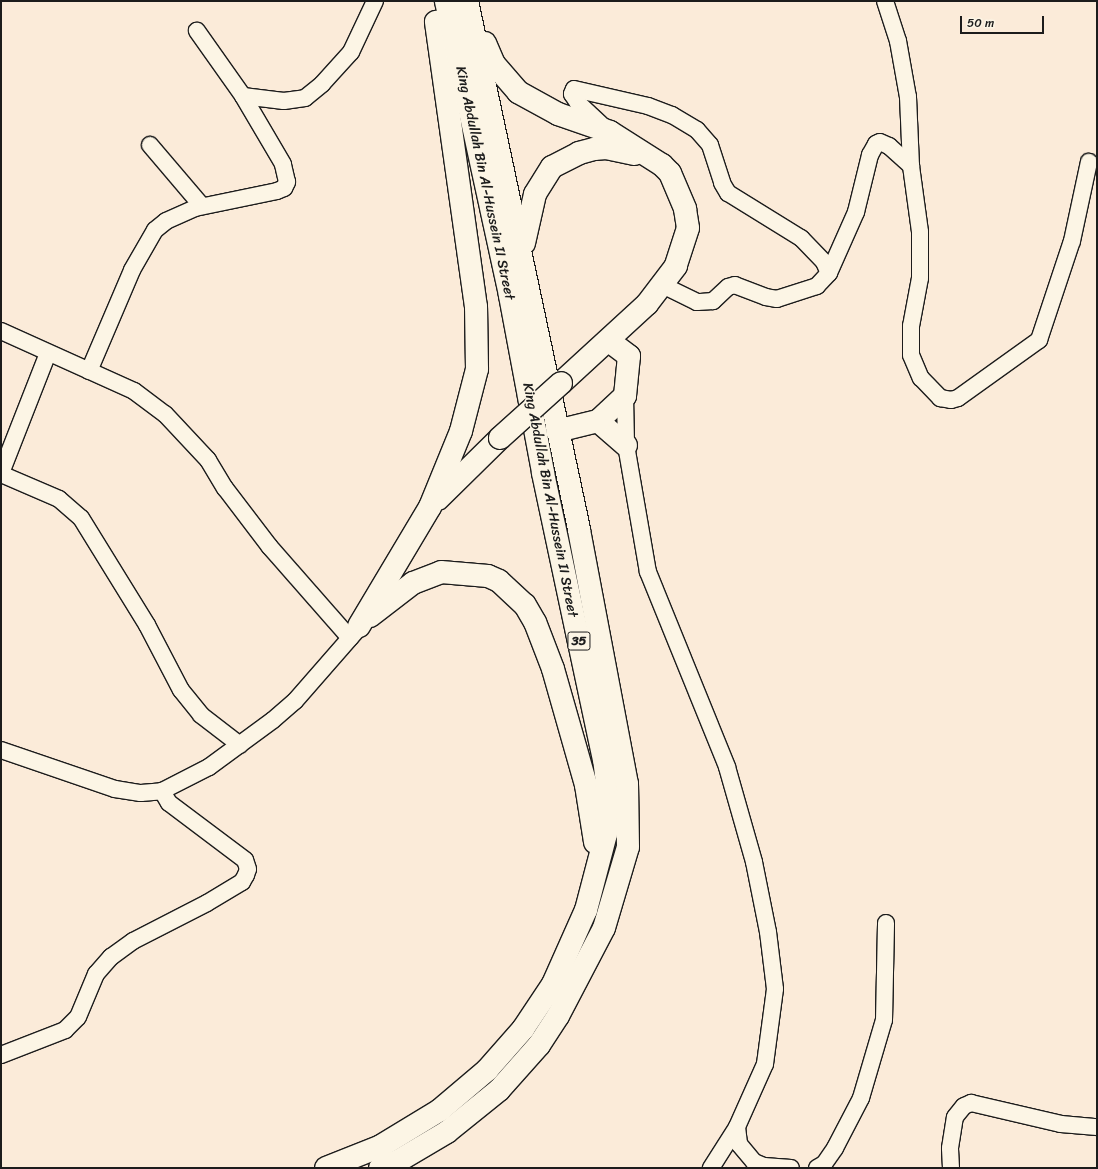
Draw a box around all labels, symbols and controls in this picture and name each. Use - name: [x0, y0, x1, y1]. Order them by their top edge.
- scale bar: [962, 8, 1046, 34]
- text: 50 m: [967, 12, 994, 34]
- street label: King Abdullah Bin Al-Hussein II Street: [452, 65, 518, 301]
- street label: King Abdullah Bin Al-Hussein II Street: [519, 382, 581, 618]
- road number: 35: [567, 630, 591, 652]

